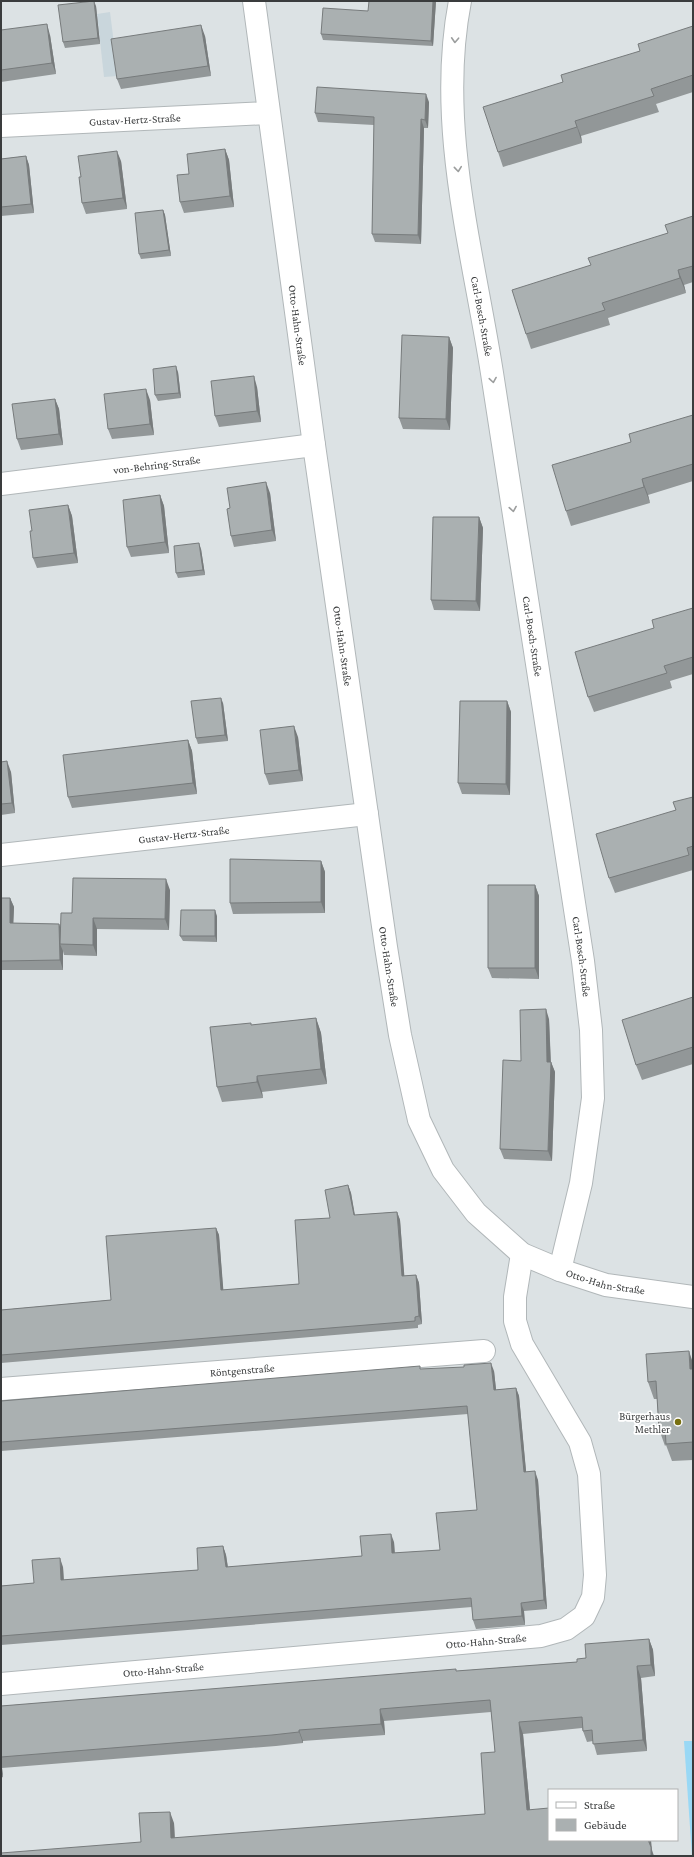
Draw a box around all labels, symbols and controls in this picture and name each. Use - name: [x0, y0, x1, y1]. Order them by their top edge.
- one-way arrow: [450, 37, 459, 43]
- street label: Gustav-Hertz-Straße: [89, 111, 181, 128]
- one-way arrow: [453, 166, 462, 172]
- street label: Carl-Bosch-Straße: [469, 275, 495, 357]
- street label: Otto-Hahn-Straße: [286, 284, 309, 366]
- one-way arrow: [488, 377, 497, 383]
- street label: von-Behring-Straße: [112, 453, 201, 476]
- one-way arrow: [508, 506, 517, 512]
- street label: Carl-Bosch-Straße: [521, 595, 545, 677]
- street label: Otto-Hahn-Straße: [331, 605, 355, 687]
- street label: Gustav-Hertz-Straße: [138, 823, 230, 846]
- street label: Carl-Bosch-Straße: [570, 915, 593, 998]
- street label: Otto-Hahn-Straße: [377, 926, 401, 1008]
- street label: Otto-Hahn-Straße: [564, 1266, 646, 1296]
- street label: Röntgenstraße: [210, 1361, 275, 1379]
- place label: Bürgerhaus Methler: [619, 1410, 670, 1435]
- marker: Bürgerhaus Methler: [673, 1417, 683, 1427]
- street label: Otto-Hahn-Straße: [445, 1631, 527, 1650]
- street label: Otto-Hahn-Straße: [122, 1660, 204, 1679]
- legend: [548, 1789, 678, 1841]
- text: Straße: [584, 1798, 615, 1812]
- text: Gebäude: [584, 1818, 626, 1832]

